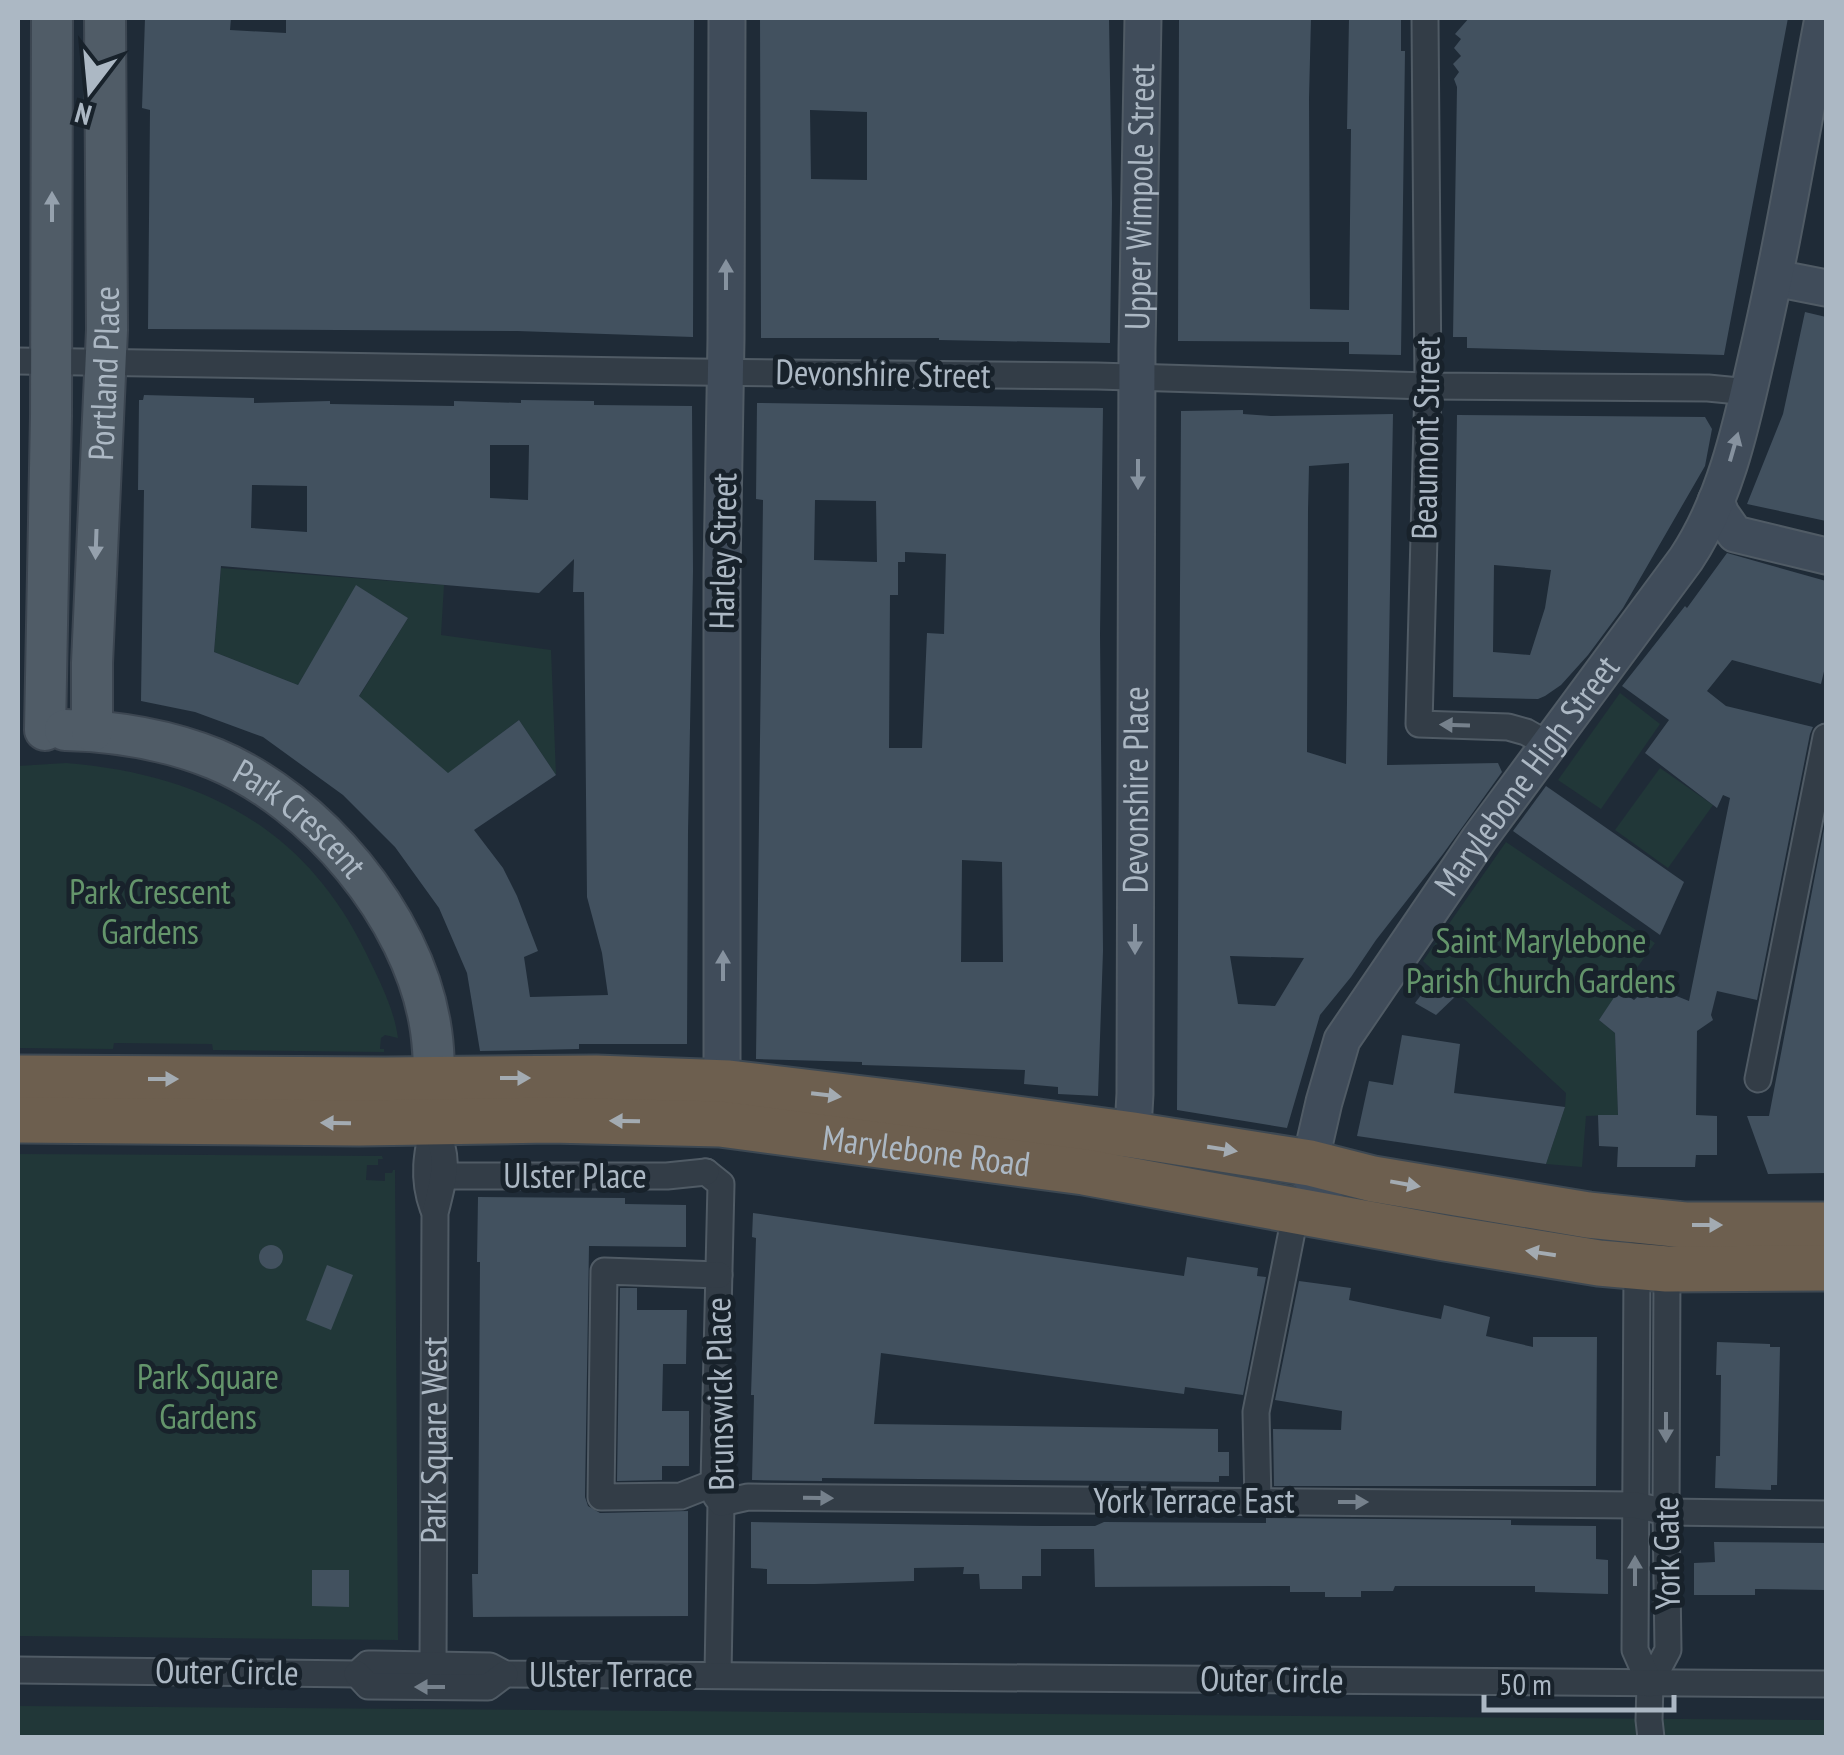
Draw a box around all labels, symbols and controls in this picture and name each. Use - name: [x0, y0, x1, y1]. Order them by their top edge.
- north arrow: [40, 40, 140, 140]
- street label: Upper Wimpole Street: [1113, 63, 1164, 330]
- text: N: [71, 95, 95, 134]
- one-way arrow: [44, 191, 60, 223]
- one-way arrow: [718, 259, 734, 291]
- street label: Portland Place: [77, 286, 129, 461]
- street label: Beaumont Street: [1400, 336, 1450, 540]
- street label: Devonshire Street: [775, 348, 991, 398]
- one-way arrow: [1726, 431, 1742, 462]
- one-way arrow: [1130, 459, 1146, 491]
- street label: Harley Street: [698, 472, 746, 630]
- one-way arrow: [88, 529, 104, 561]
- street label: Marylebone High Street: [1423, 646, 1629, 904]
- street label: Devonshire Place: [1112, 686, 1158, 893]
- one-way arrow: [1439, 717, 1471, 733]
- street label: Park Crescent: [226, 748, 377, 887]
- park label: Park Crescent Gardens: [69, 868, 231, 954]
- park label: Saint Marylebone Parish Church Gardens: [1406, 917, 1676, 1003]
- one-way arrow: [1127, 924, 1143, 956]
- one-way arrow: [715, 950, 731, 982]
- one-way arrow: [499, 1070, 531, 1086]
- one-way arrow: [147, 1071, 179, 1087]
- one-way arrow: [811, 1087, 843, 1103]
- one-way arrow: [609, 1113, 641, 1129]
- street label: Marylebone Road: [820, 1114, 1033, 1187]
- one-way arrow: [320, 1115, 352, 1131]
- one-way arrow: [1206, 1142, 1238, 1157]
- street label: Ulster Place: [503, 1152, 647, 1198]
- one-way arrow: [1390, 1177, 1421, 1192]
- one-way arrow: [1691, 1217, 1723, 1233]
- one-way arrow: [1524, 1245, 1556, 1261]
- street label: Brunswick Place: [694, 1297, 744, 1491]
- street label: Park Square West: [410, 1336, 456, 1544]
- park label: Park Square Gardens: [137, 1353, 279, 1439]
- one-way arrow: [1658, 1411, 1674, 1443]
- street label: York Terrace East: [1093, 1477, 1295, 1523]
- one-way arrow: [802, 1490, 834, 1506]
- one-way arrow: [1337, 1494, 1369, 1510]
- street label: York Gate: [1642, 1496, 1690, 1610]
- one-way arrow: [1627, 1554, 1643, 1586]
- street label: Outer Circle: [155, 1647, 299, 1695]
- scale bar: [1484, 1650, 1674, 1712]
- street label: Ulster Terrace: [529, 1651, 693, 1697]
- street label: Outer Circle: [1200, 1655, 1344, 1703]
- text: 50 m: [1499, 1664, 1552, 1703]
- one-way arrow: [414, 1679, 446, 1695]

